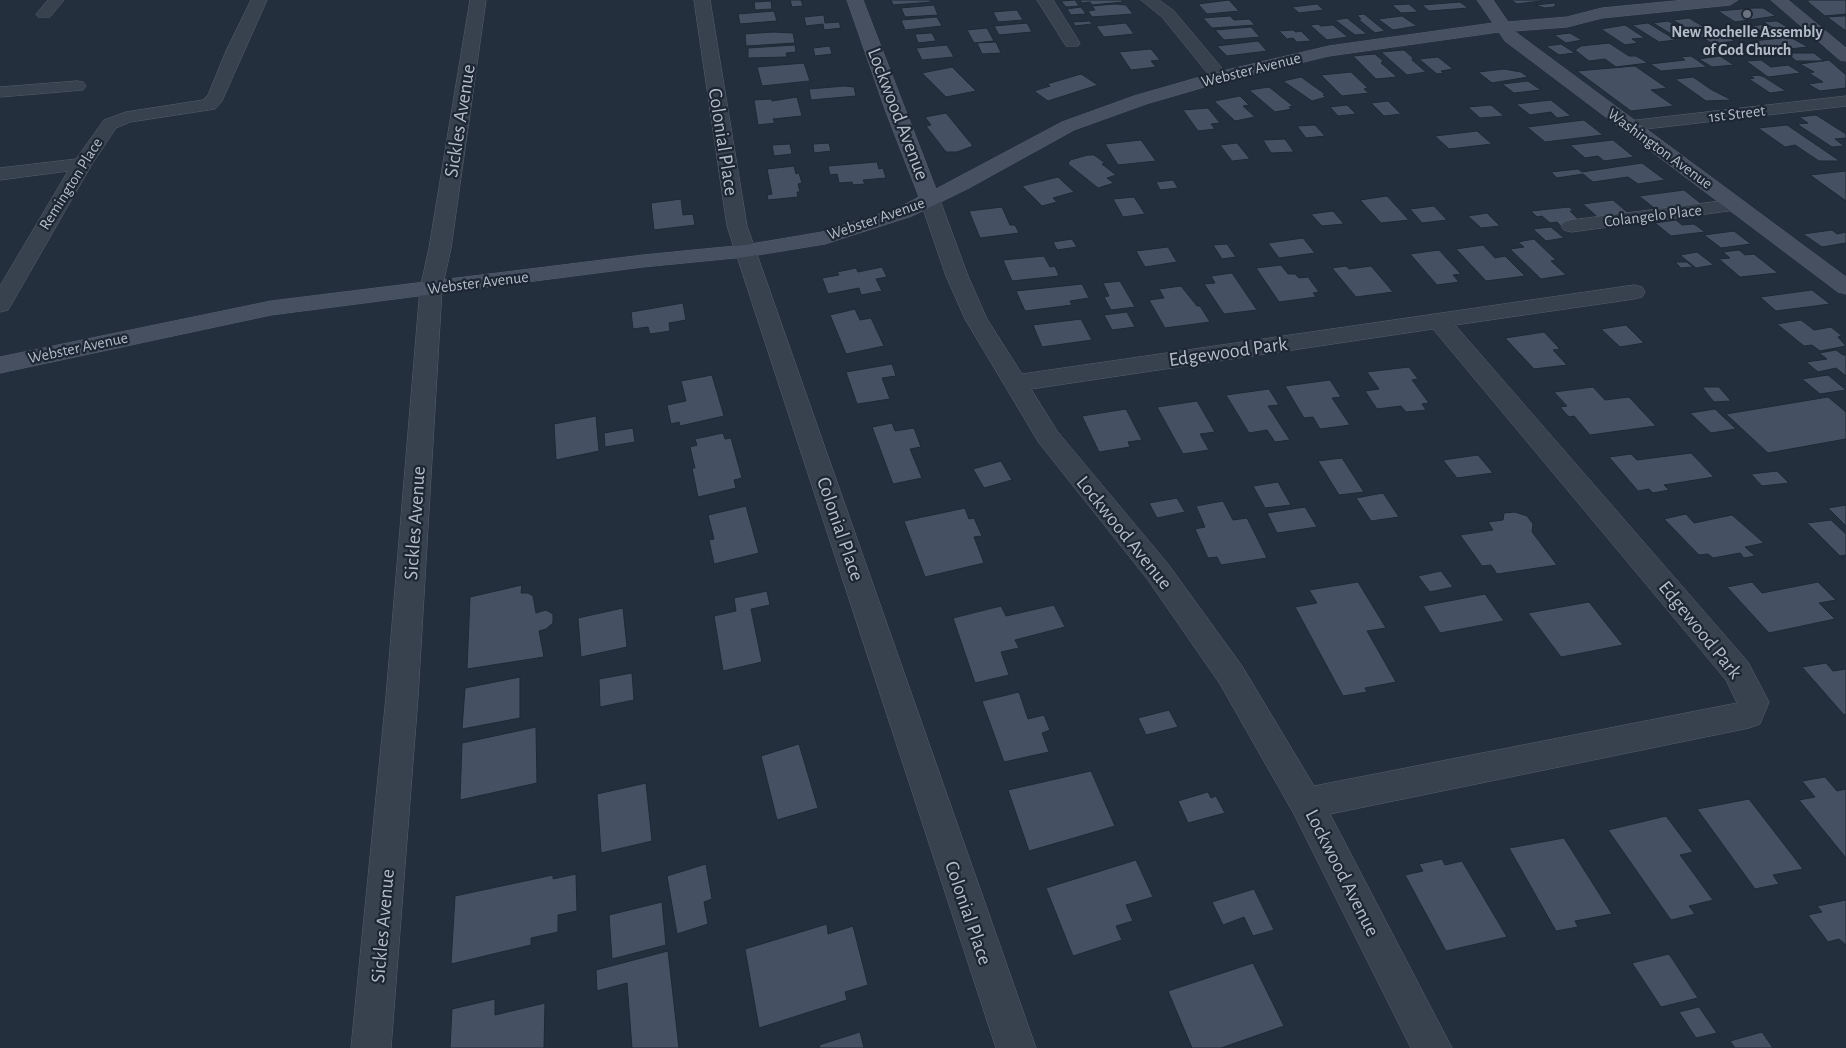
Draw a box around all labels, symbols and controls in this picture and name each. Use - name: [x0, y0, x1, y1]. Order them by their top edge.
- marker: New Rochelle Assembly of God Church: [1741, 8, 1753, 20]
- place label: New Rochelle Assembly of God Church: [1671, 22, 1823, 60]
- street label: Lockwood Avenue: [862, 45, 934, 183]
- street label: Webster Avenue: [1199, 48, 1303, 92]
- street label: Sickles Avenue: [439, 63, 481, 179]
- street label: Colonial Place: [703, 87, 743, 197]
- street label: 1st Street: [1708, 101, 1766, 127]
- street label: Washington Avenue: [1604, 104, 1716, 194]
- street label: Remington Place: [35, 134, 107, 234]
- street label: Webster Avenue: [825, 193, 927, 245]
- street label: Colangelo Place: [1603, 200, 1703, 232]
- street label: Webster Avenue: [426, 267, 530, 299]
- street label: Webster Avenue: [26, 328, 130, 368]
- street label: Edgewood Park: [1167, 332, 1289, 372]
- street label: Sickles Avenue: [399, 465, 431, 581]
- street label: Lockwood Avenue: [1071, 471, 1177, 595]
- street label: Colonial Place: [811, 474, 869, 584]
- street label: Edgewood Park: [1653, 576, 1747, 684]
- street label: Lockwood Avenue: [1300, 805, 1384, 941]
- street label: Colonial Place: [939, 858, 997, 968]
- street label: Sickles Avenue: [366, 868, 400, 984]

